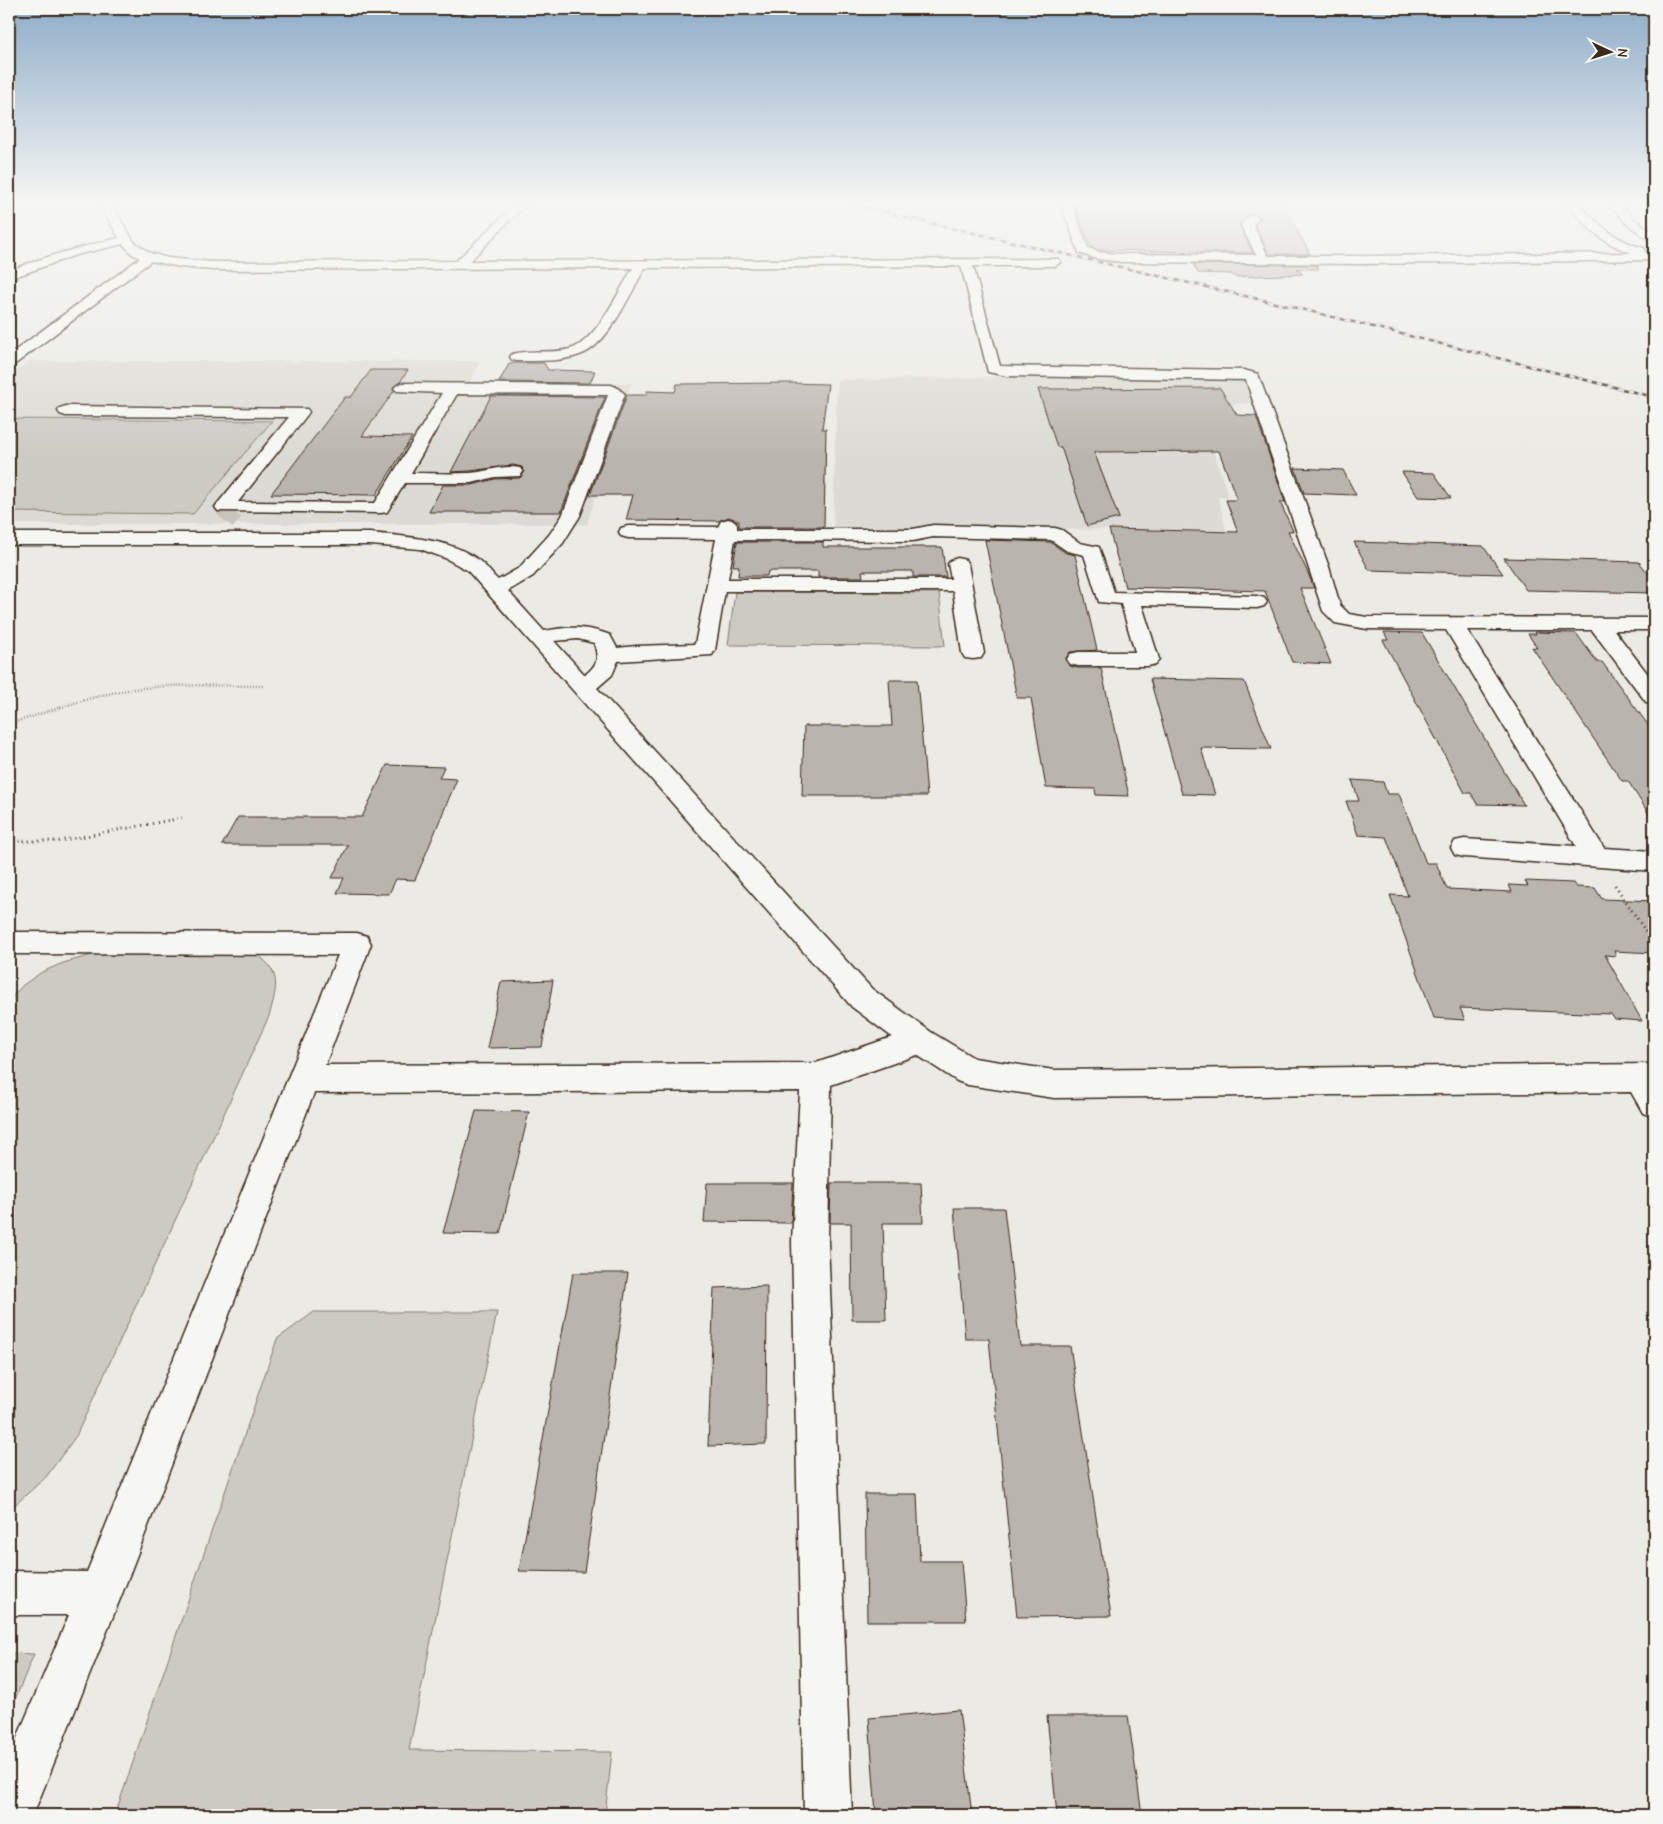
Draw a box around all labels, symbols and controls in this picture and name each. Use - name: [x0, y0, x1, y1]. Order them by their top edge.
- north arrow: [1586, 28, 1636, 78]
- text: N: [1614, 48, 1631, 58]

